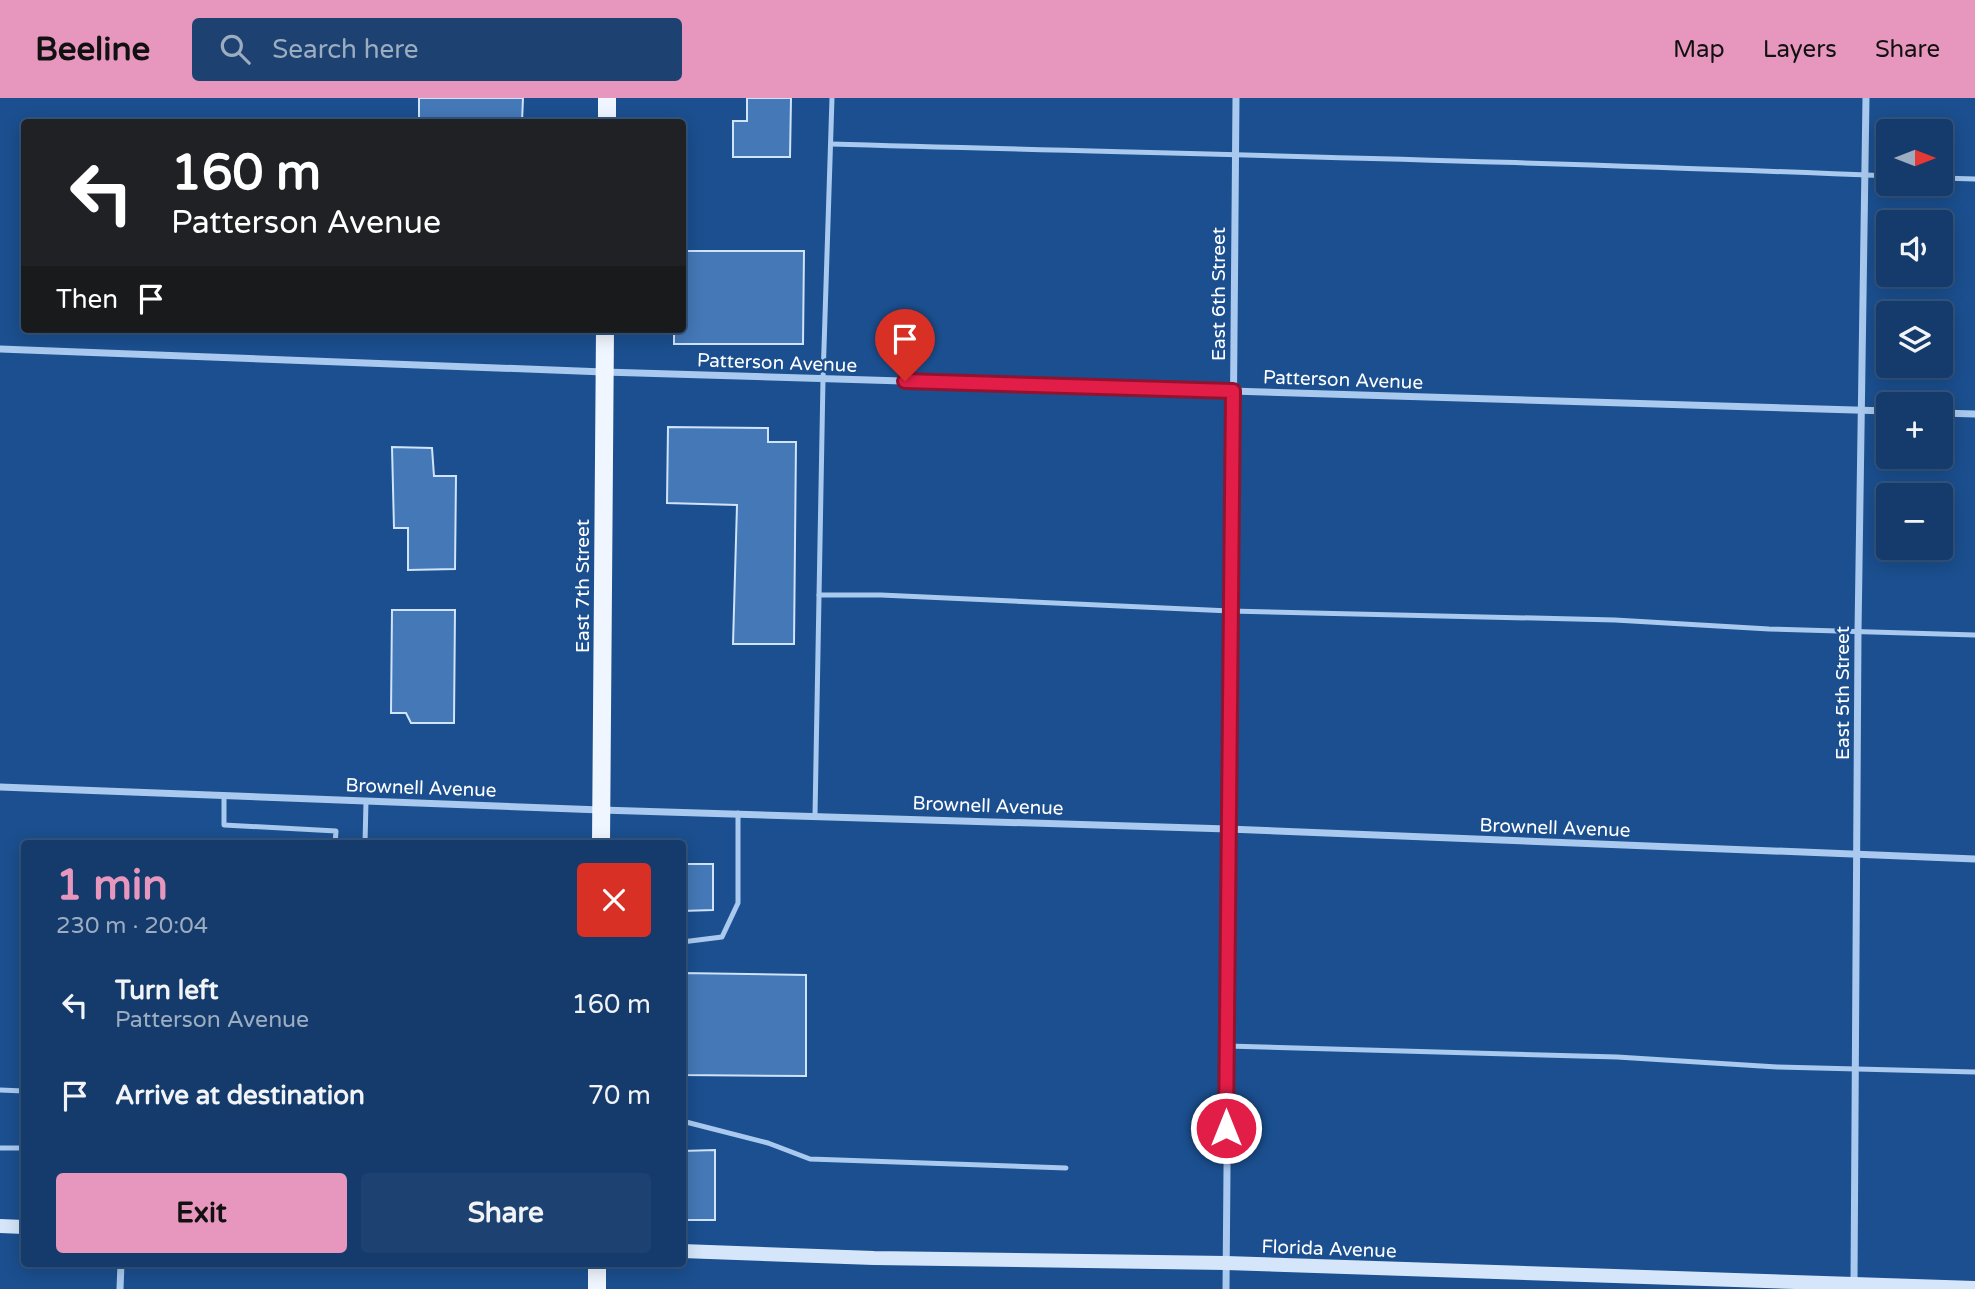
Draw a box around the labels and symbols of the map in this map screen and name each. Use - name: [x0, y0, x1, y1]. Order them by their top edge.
- north arrow: [1876, 119, 1953, 196]
- street label: East 6th Street: [1208, 227, 1230, 361]
- pin: [875, 309, 935, 381]
- street label: Patterson Avenue: [696, 349, 857, 377]
- street label: Patterson Avenue: [1262, 366, 1423, 394]
- street label: East 7th Street: [572, 519, 594, 653]
- street label: East 5th Street: [1832, 626, 1854, 760]
- street label: Brownell Avenue: [345, 774, 497, 802]
- street label: Brownell Avenue: [912, 792, 1064, 820]
- street label: Brownell Avenue: [1479, 814, 1631, 842]
- position arrow: [1189, 1091, 1263, 1165]
- street label: Florida Avenue: [1261, 1236, 1397, 1262]

